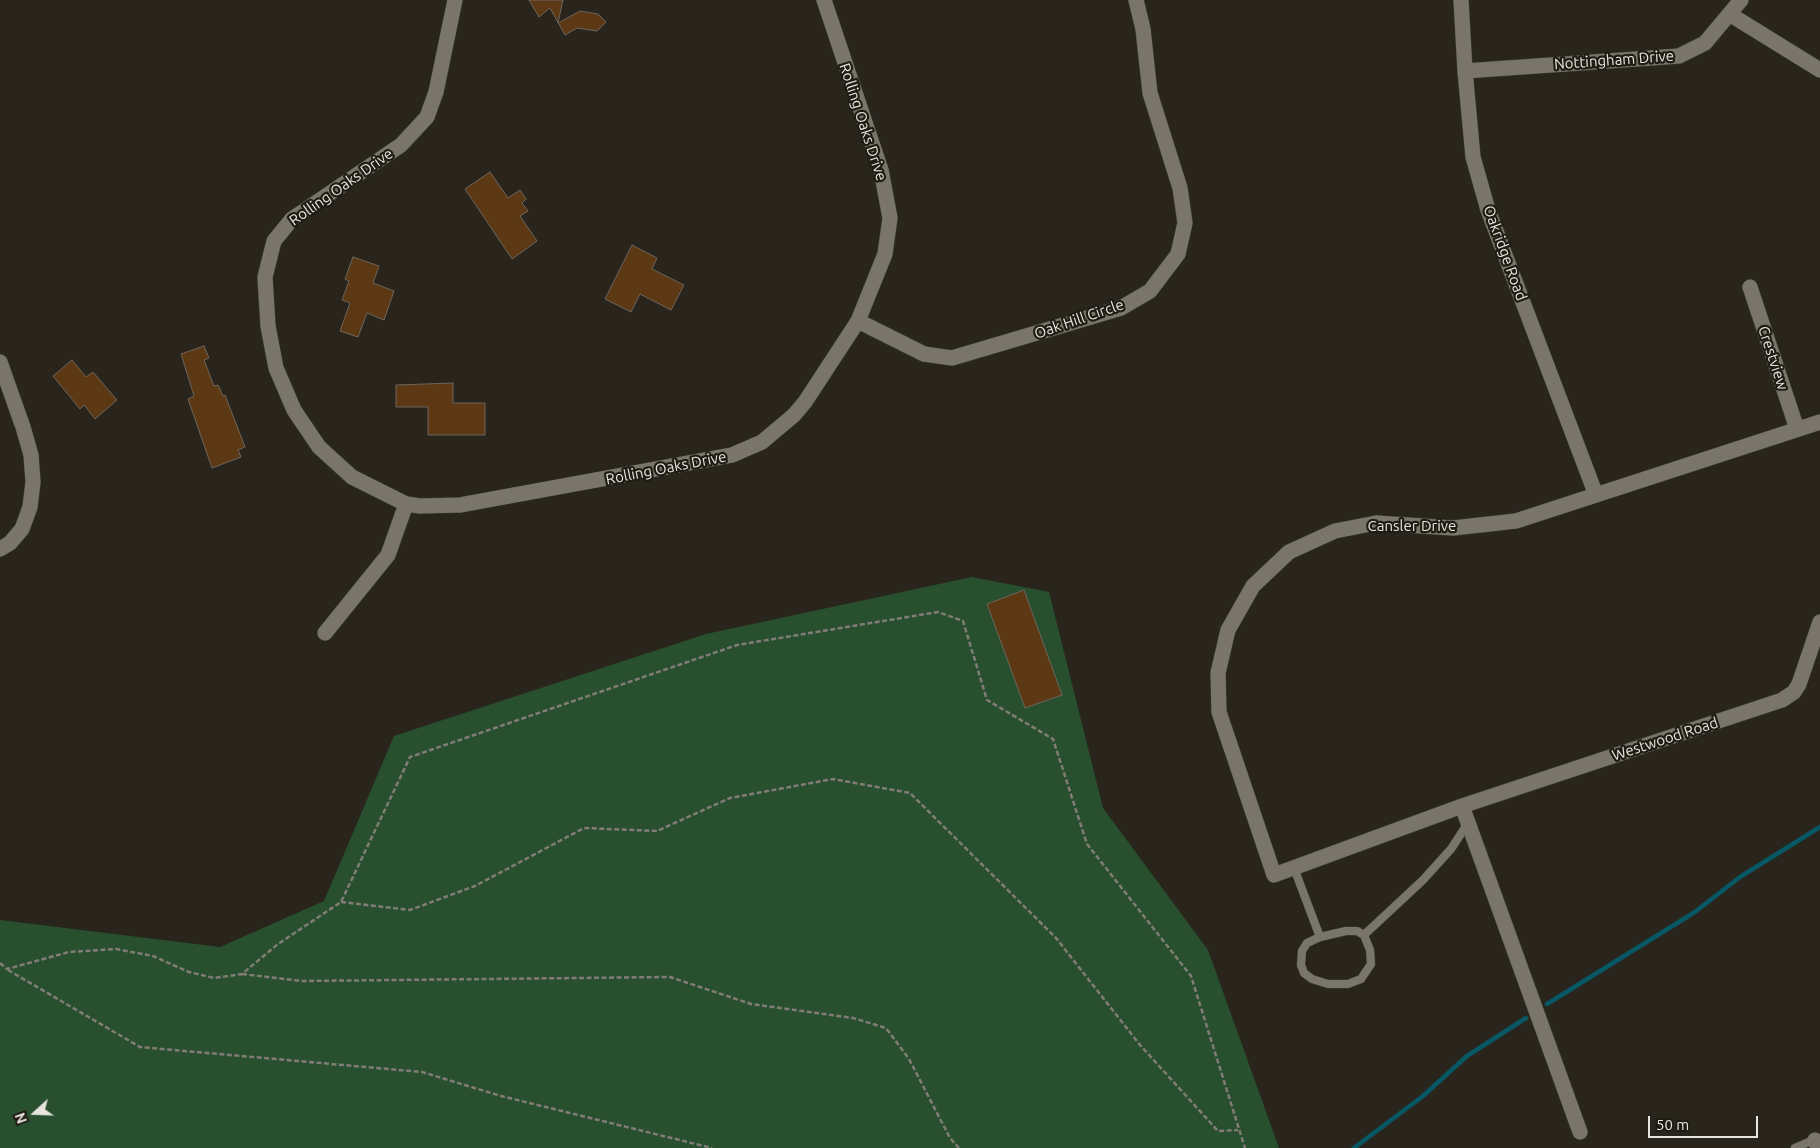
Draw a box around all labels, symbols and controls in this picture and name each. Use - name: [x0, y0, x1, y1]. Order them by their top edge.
- street label: Nottingham Drive: [1553, 47, 1675, 73]
- street label: Rolling Oaks Drive: [836, 61, 890, 183]
- street label: Rolling Oaks Drive: [286, 144, 396, 230]
- street label: Oakridge Road: [1479, 203, 1531, 303]
- street label: Oak Hill Circle: [1032, 295, 1126, 343]
- street label: Crestview: [1754, 324, 1792, 392]
- street label: Rolling Oaks Drive: [604, 447, 728, 489]
- street label: Cansler Drive: [1368, 517, 1456, 535]
- street label: Westwood Road: [1610, 713, 1720, 765]
- north arrow: [10, 1088, 60, 1138]
- scale bar: [1650, 1106, 1760, 1138]
- text: N: [12, 1110, 30, 1126]
- text: 50 m: [1656, 1116, 1689, 1133]

